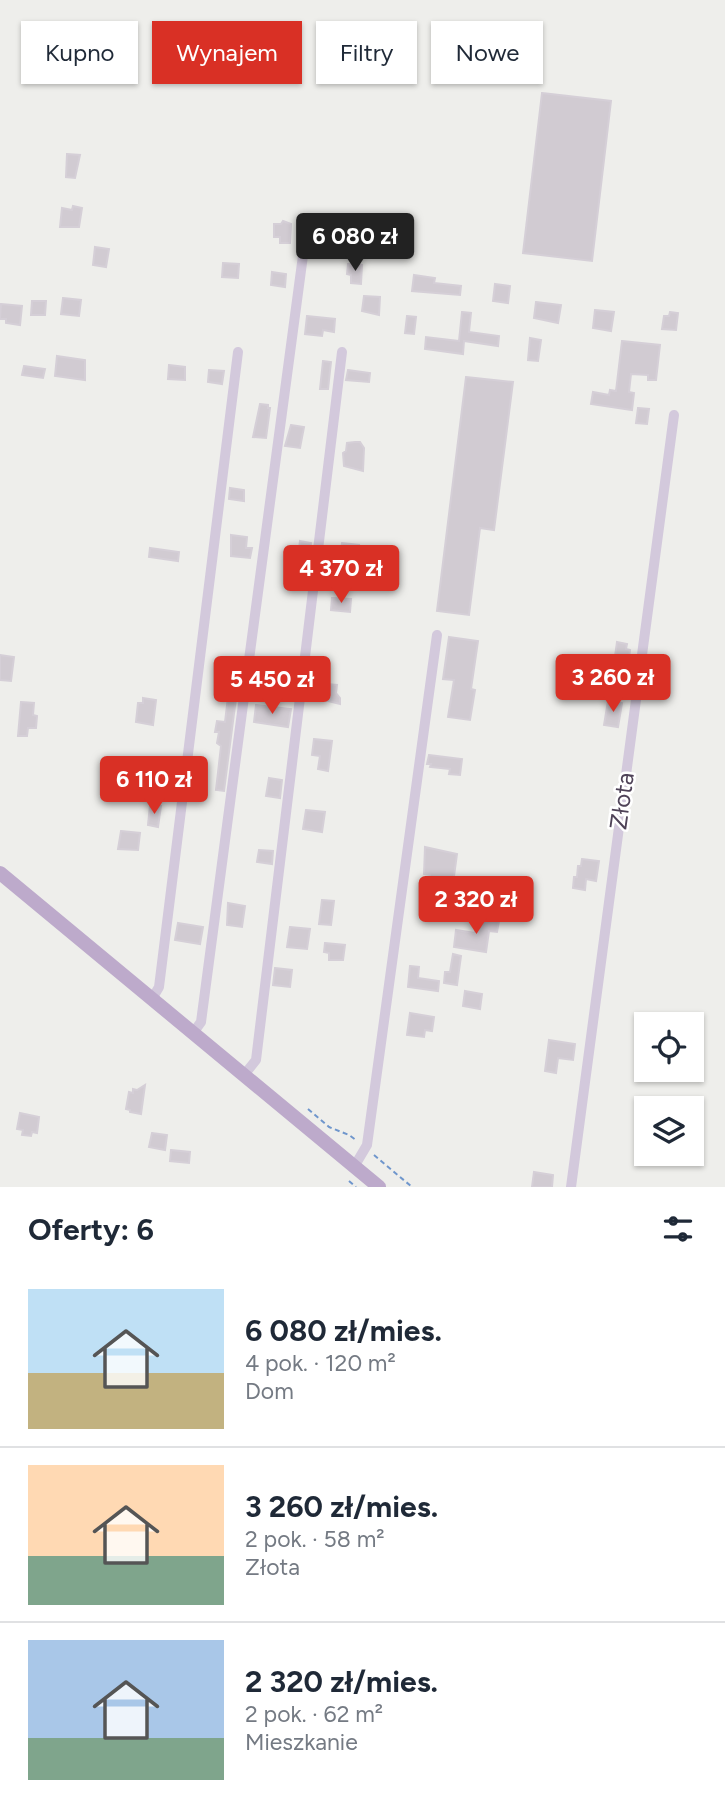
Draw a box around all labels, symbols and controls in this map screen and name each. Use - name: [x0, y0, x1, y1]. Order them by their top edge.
- chip: Kupno: [21, 21, 138, 84]
- chip: Wynajem: [152, 21, 302, 84]
- chip: Filtry: [316, 21, 417, 84]
- chip: Nowe: [431, 21, 543, 84]
- pin: 6 080 zł: [283, 214, 427, 273]
- text: 6 080 zł: [312, 222, 398, 250]
- pin: 4 370 zł: [269, 546, 413, 605]
- text: 4 370 zł: [299, 554, 383, 582]
- pin: 3 260 zł: [541, 654, 685, 714]
- pin: 5 450 zł: [200, 656, 344, 716]
- text: 3 260 zł: [572, 663, 654, 691]
- text: 5 450 zł: [230, 665, 314, 693]
- pin: 6 110 zł: [82, 756, 226, 816]
- text: 6 110 zł: [116, 765, 192, 793]
- street label: Złota: [603, 771, 640, 831]
- pin: 2 320 zł: [404, 876, 548, 936]
- text: 2 320 zł: [435, 885, 517, 913]
- map controls: [634, 1012, 704, 1166]
- button: locate: [634, 1012, 704, 1082]
- button: layers: [634, 1096, 704, 1166]
- icon: filters: [659, 1210, 697, 1248]
- text: Oferty: 6: [28, 1211, 154, 1248]
- text: 6 080 zł/mies.: [245, 1312, 442, 1349]
- icon: home: [84, 1317, 168, 1401]
- text: 4 pok. · 120 m²: [245, 1349, 396, 1377]
- text: Dom: [245, 1377, 294, 1405]
- text: 3 260 zł/mies.: [245, 1488, 438, 1525]
- icon: home: [84, 1493, 168, 1577]
- text: 2 pok. · 58 m²: [245, 1525, 385, 1553]
- text: Złota: [245, 1553, 300, 1581]
- text: 2 320 zł/mies.: [245, 1663, 438, 1700]
- icon: home: [84, 1668, 168, 1752]
- text: 2 pok. · 62 m²: [245, 1700, 383, 1728]
- text: Mieszkanie: [245, 1728, 358, 1756]

